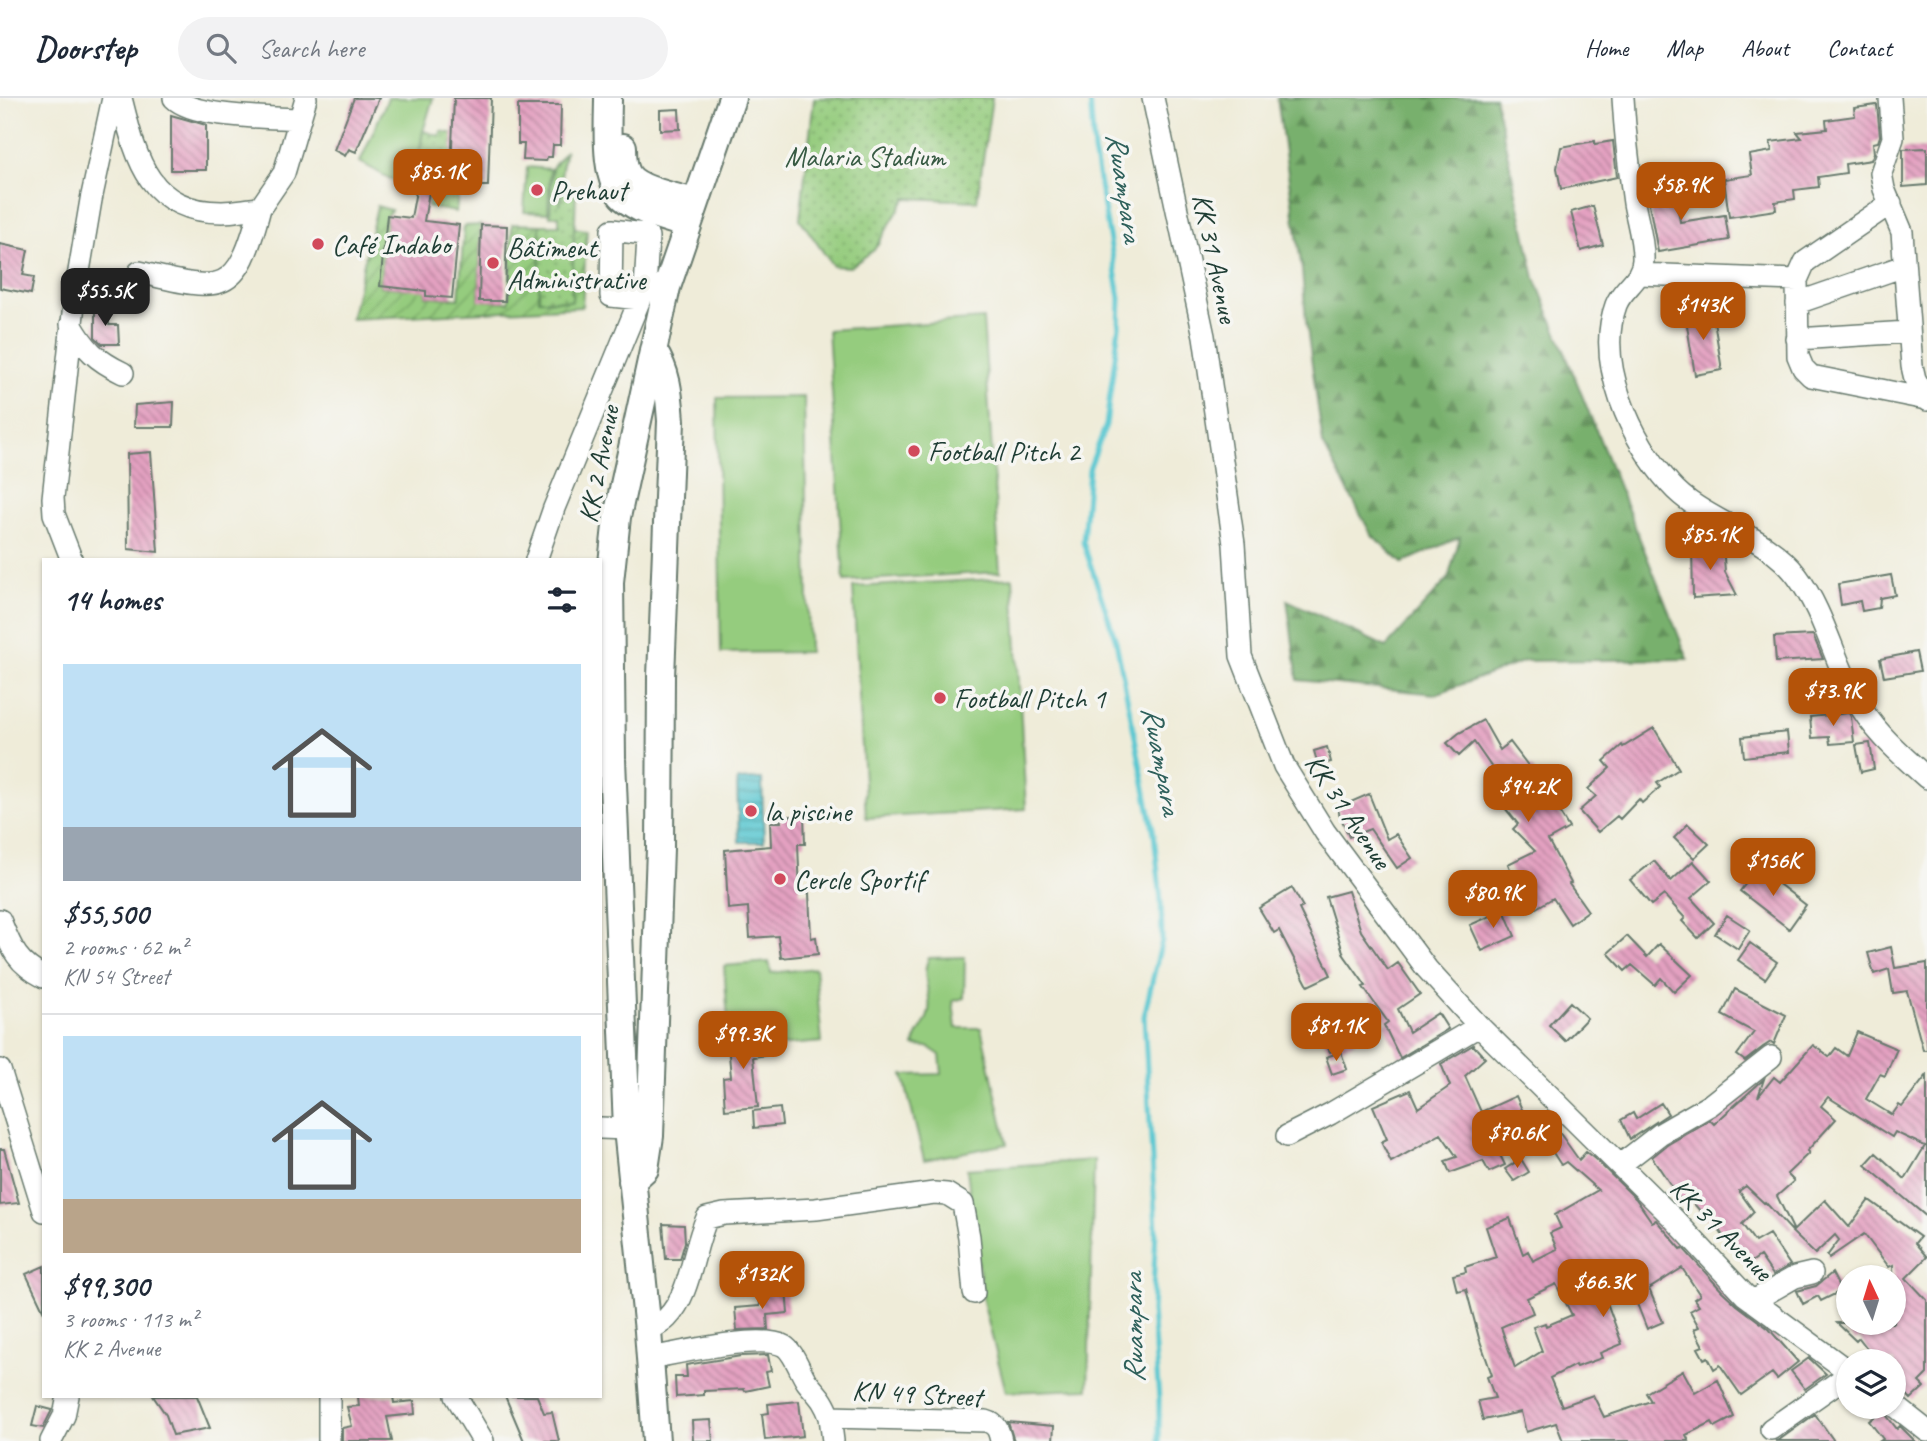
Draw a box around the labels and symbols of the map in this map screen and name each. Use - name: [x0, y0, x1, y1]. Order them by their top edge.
- water label: Rwampara: [1098, 130, 1153, 248]
- park label: Malaria Stadium: [785, 139, 947, 174]
- pin: $85.1K: [381, 150, 495, 209]
- pin: $58.9K: [1624, 162, 1738, 222]
- place label: Prehaut: [551, 173, 630, 208]
- marker: Prehaut: [529, 182, 545, 198]
- street label: KK 31 Avenue: [1185, 190, 1247, 328]
- place label: Café Indabo: [332, 227, 453, 262]
- place label: Bâtiment Administrative: [507, 230, 648, 297]
- marker: Café Indabo: [310, 236, 326, 252]
- marker: Bâtiment Administrative: [485, 255, 501, 271]
- pin: $55.5K: [48, 268, 162, 328]
- pin: $143K: [1654, 282, 1752, 342]
- street label: KK 2 Avenue: [570, 401, 627, 525]
- place label: Football Pitch 2: [928, 434, 1082, 469]
- marker: Football Pitch 2: [906, 443, 922, 459]
- pin: $85.1K: [1653, 512, 1767, 572]
- pin: $73.9K: [1776, 668, 1890, 728]
- place label: Football Pitch 1: [954, 681, 1107, 716]
- marker: Football Pitch 1: [932, 690, 948, 706]
- water label: Rwampara: [1133, 703, 1192, 821]
- street label: KK 31 Avenue: [1297, 747, 1401, 877]
- pin: $94.2K: [1471, 764, 1585, 824]
- place label: la piscine: [765, 794, 853, 829]
- marker: la piscine: [743, 803, 759, 819]
- pin: $156K: [1724, 838, 1822, 898]
- place label: Cercle Sportif: [794, 862, 930, 897]
- pin: $80.9K: [1436, 870, 1550, 930]
- marker: Cercle Sportif: [772, 871, 788, 887]
- pin: $81.1K: [1279, 1004, 1393, 1063]
- pin: $99.3K: [686, 1012, 800, 1071]
- pin: $70.6K: [1460, 1110, 1574, 1170]
- street label: KK 31 Avenue: [1663, 1171, 1782, 1289]
- pin: $132K: [713, 1252, 811, 1311]
- pin: $66.3K: [1546, 1260, 1660, 1319]
- north arrow: [1836, 1265, 1906, 1335]
- water label: Rwampara: [1113, 1269, 1153, 1383]
- street label: KN 49 Street: [851, 1373, 986, 1415]

